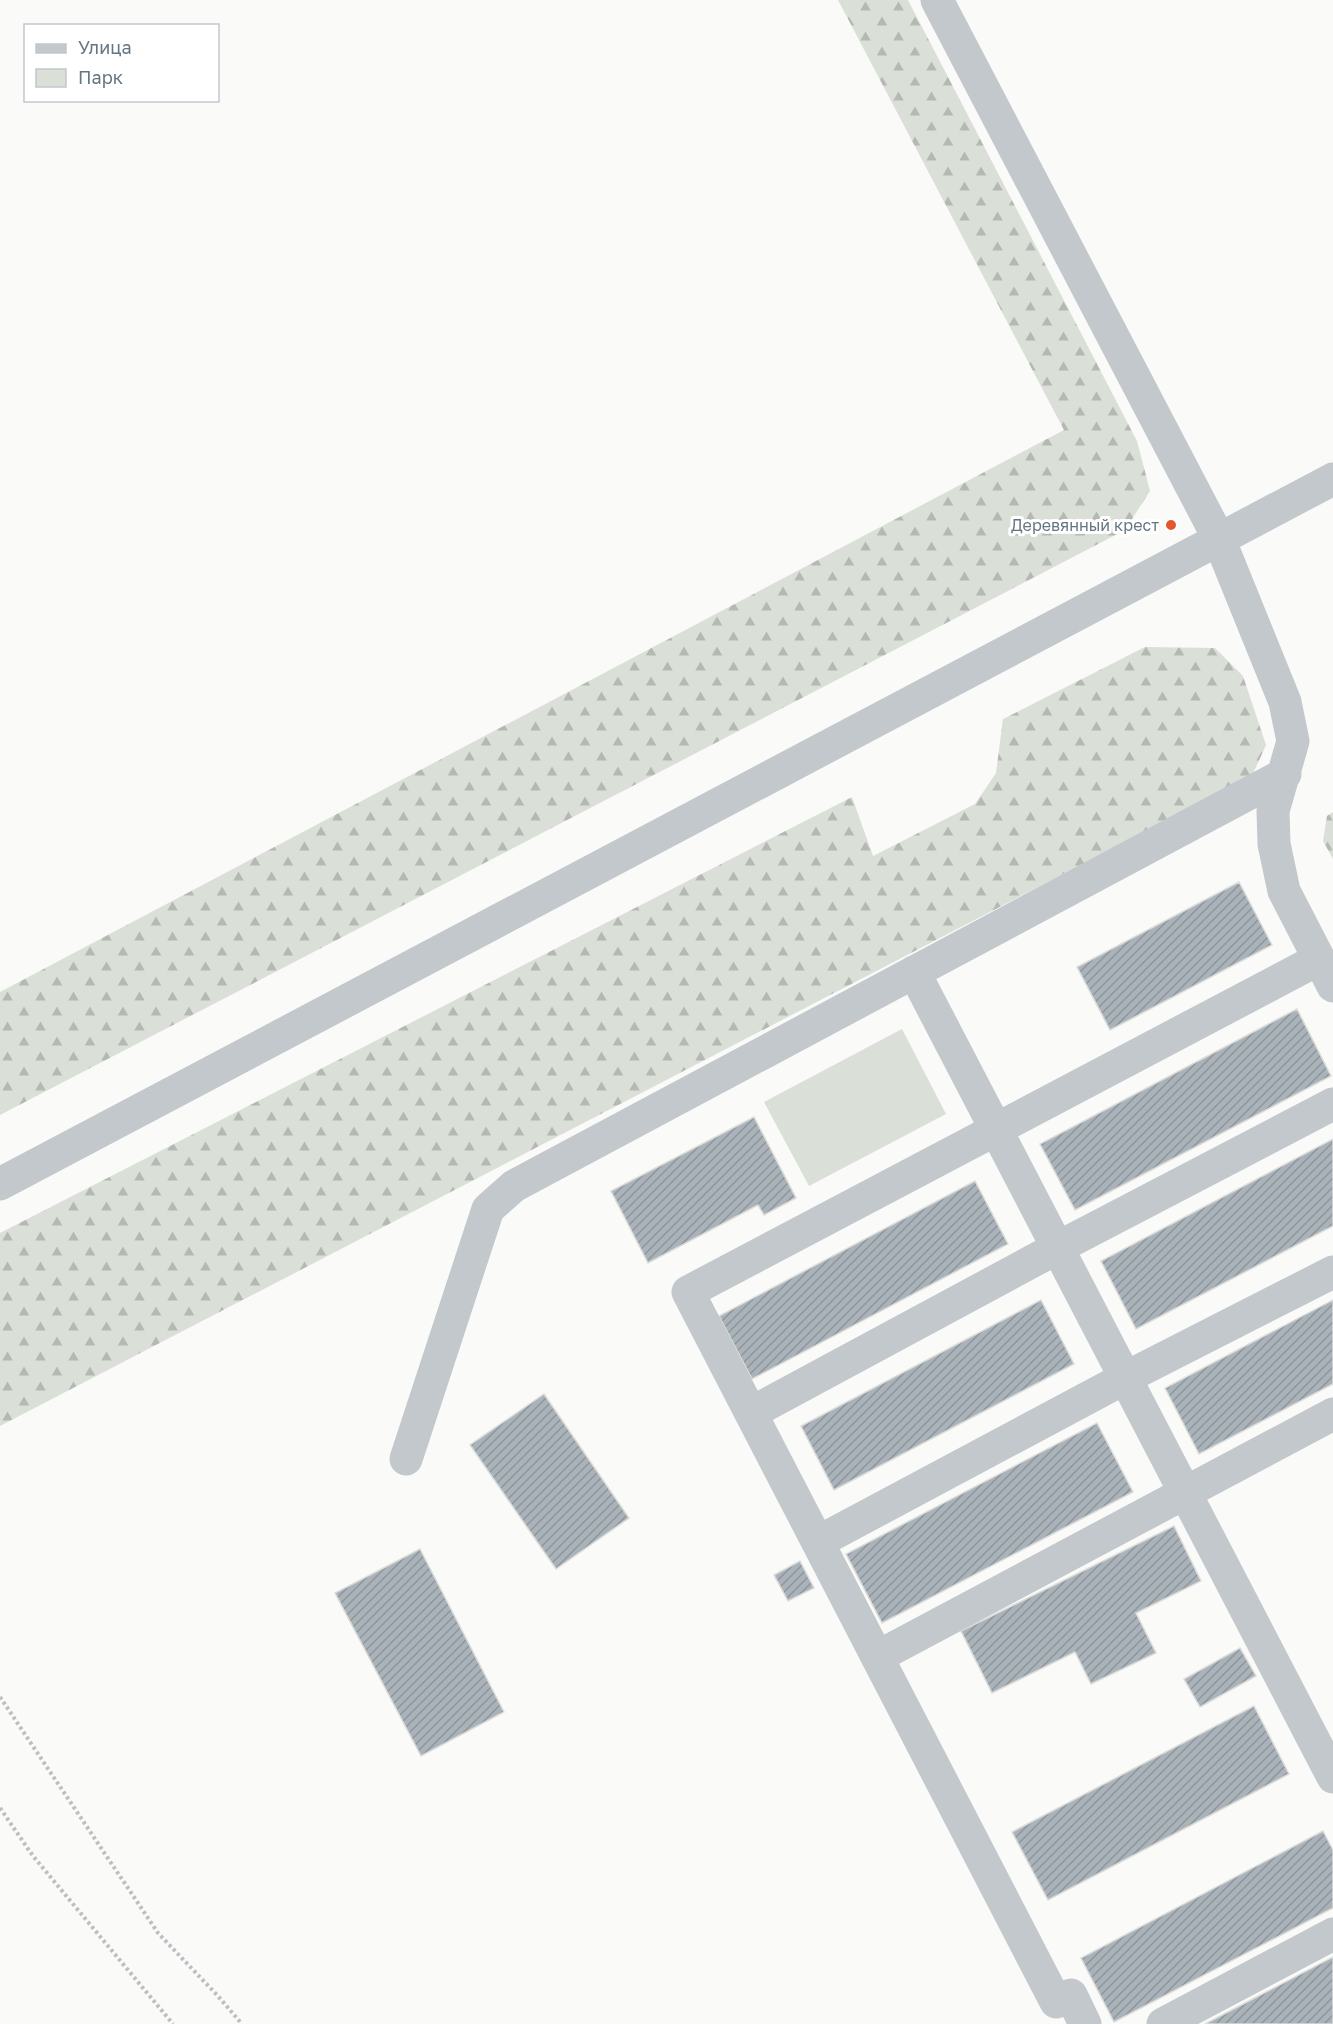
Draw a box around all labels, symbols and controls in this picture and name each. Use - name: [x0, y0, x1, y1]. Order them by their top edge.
- legend: [24, 24, 219, 102]
- text: Улица: [78, 36, 132, 58]
- text: Парк: [78, 66, 123, 88]
- place label: Деревянный крест: [1011, 515, 1159, 535]
- marker: Деревянный крест: [1164, 518, 1178, 532]

